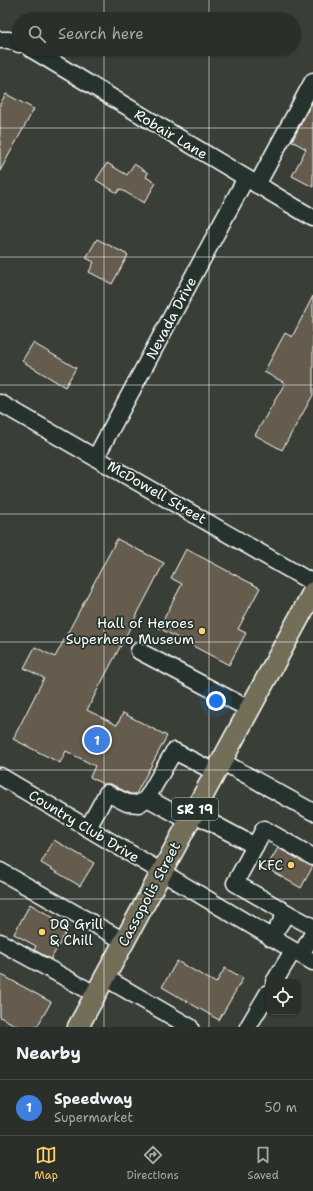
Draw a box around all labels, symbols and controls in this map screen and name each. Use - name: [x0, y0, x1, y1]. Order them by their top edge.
- search box: [12, 12, 301, 56]
- icon: search: [26, 23, 48, 45]
- text: Search here: [58, 24, 144, 44]
- street label: Robair Lane: [131, 105, 211, 163]
- street label: Nevada Drive: [142, 274, 200, 362]
- street label: McDowell Street: [104, 456, 210, 528]
- place label: Hall of Heroes Superhero Museum: [66, 614, 194, 648]
- marker: Hall of Heroes Superhero Museum: [197, 626, 207, 636]
- your location: [206, 691, 226, 711]
- pin: 1: [84, 725, 110, 755]
- street label: Country Club Drive: [25, 786, 143, 866]
- road number: SR 19: [172, 798, 218, 820]
- street label: Cassopolis Street: [114, 839, 184, 949]
- place label: KFC: [258, 856, 283, 874]
- marker: KFC: [286, 860, 296, 870]
- place label: DQ Grill & Chill: [50, 915, 104, 949]
- marker: DQ Grill & Chill: [37, 927, 47, 937]
- map controls: [265, 979, 301, 1015]
- button: locate: [265, 979, 301, 1015]
- text: Nearby: [16, 1042, 81, 1064]
- text: Speedway: [54, 1089, 132, 1109]
- text: 1: [26, 1099, 32, 1116]
- text: 50 m: [264, 1099, 297, 1116]
- text: Supermarket: [54, 1109, 133, 1126]
- tab: Map: [34, 1144, 58, 1183]
- tab: Directions: [126, 1144, 179, 1183]
- tab: Saved: [247, 1144, 279, 1183]

